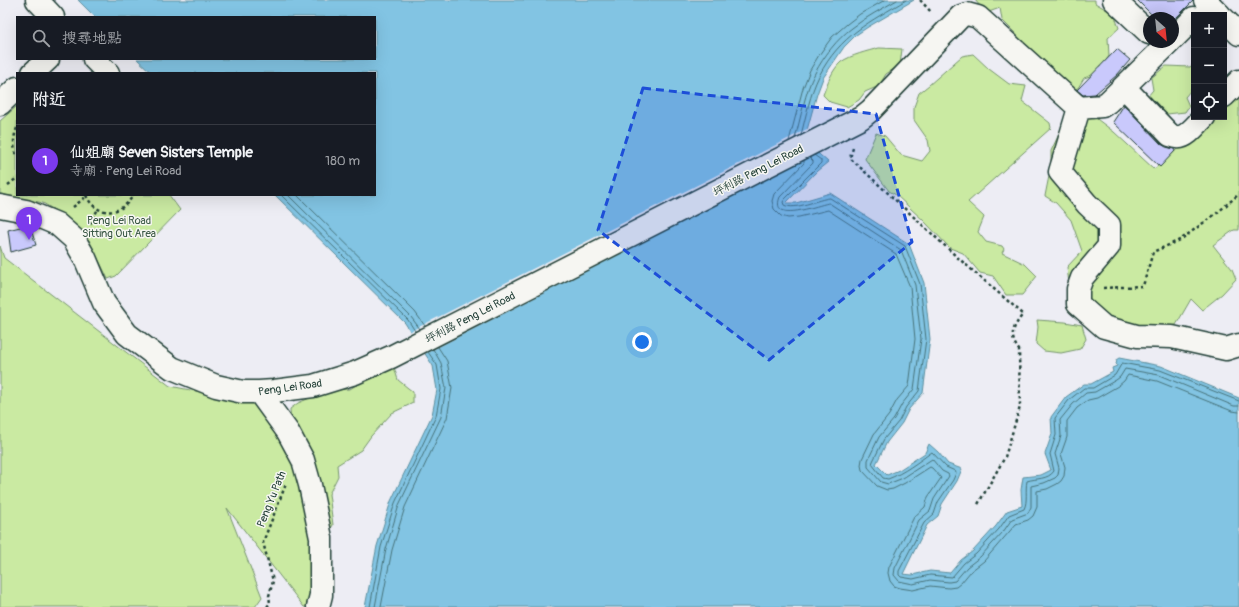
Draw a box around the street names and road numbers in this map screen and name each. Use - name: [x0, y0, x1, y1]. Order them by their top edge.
- street label: 坪利路 Peng Lei Road: [711, 142, 806, 199]
- street label: 坪利路 Peng Lei Road: [423, 289, 518, 346]
- street label: Peng Lei Road: [257, 377, 323, 398]
- street label: Peng Yu Path: [254, 469, 289, 529]

